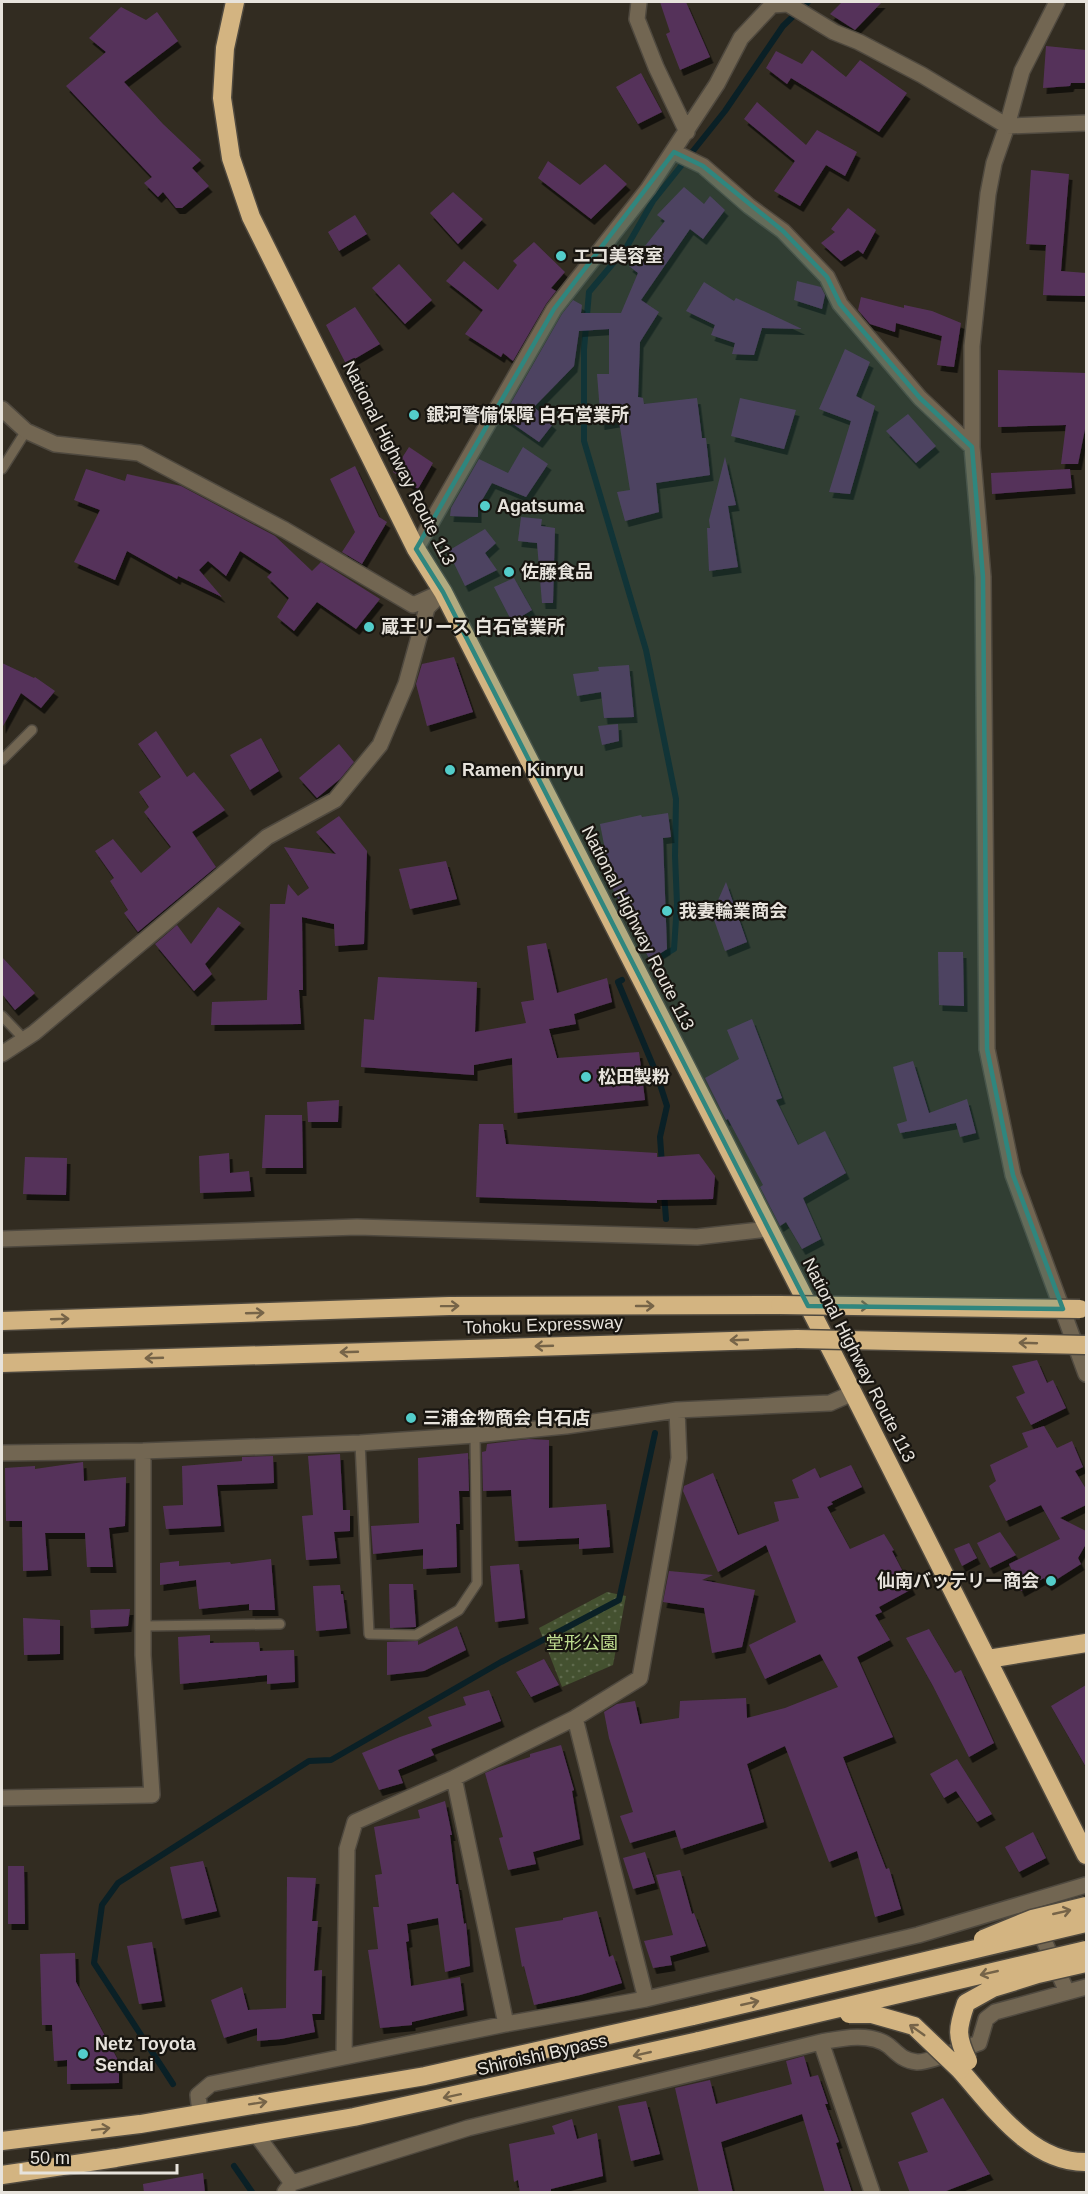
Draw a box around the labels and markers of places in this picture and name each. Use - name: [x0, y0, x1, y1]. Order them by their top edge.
- place label: エコ美容室: [573, 246, 663, 266]
- marker: エコ美容室: [554, 249, 568, 263]
- place label: 銀河警備保障 白石営業所: [426, 405, 629, 425]
- marker: 銀河警備保障 白石営業所: [407, 408, 421, 422]
- place label: Agatsuma: [497, 496, 585, 516]
- marker: Agatsuma: [478, 499, 492, 513]
- place label: 佐藤食品: [521, 562, 593, 582]
- marker: 佐藤食品: [502, 565, 516, 579]
- place label: 蔵王リース 白石営業所: [381, 617, 565, 637]
- marker: 蔵王リース 白石営業所: [362, 620, 376, 634]
- place label: Ramen Kinryu: [462, 760, 584, 780]
- marker: Ramen Kinryu: [443, 763, 457, 777]
- place label: 我妻輪業商会: [679, 901, 787, 921]
- marker: 我妻輪業商会: [660, 904, 674, 918]
- place label: 松田製粉: [598, 1067, 670, 1087]
- marker: 松田製粉: [579, 1070, 593, 1084]
- place label: 三浦金物商会 白石店: [423, 1408, 590, 1428]
- marker: 三浦金物商会 白石店: [404, 1411, 418, 1425]
- place label: 仙南バッテリー商会: [877, 1571, 1039, 1591]
- marker: 仙南バッテリー商会: [1044, 1574, 1058, 1588]
- place label: Netz Toyota Sendai: [95, 2034, 197, 2075]
- marker: Netz Toyota Sendai: [76, 2047, 90, 2061]

